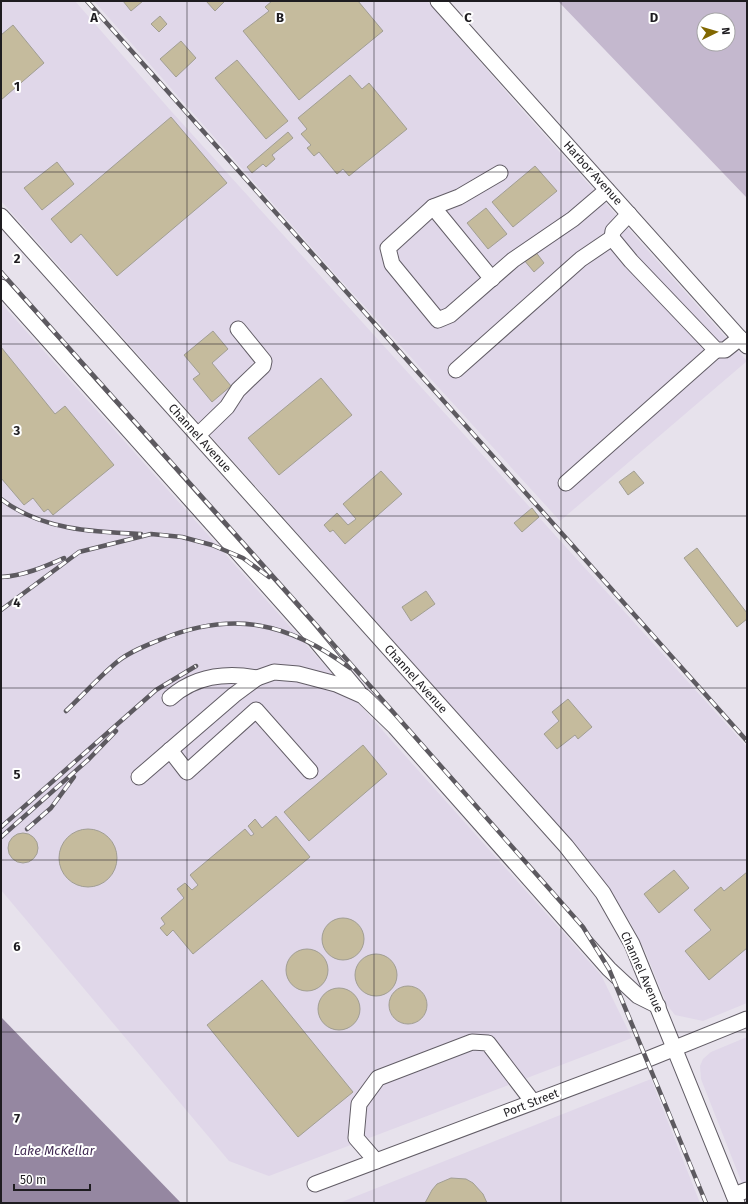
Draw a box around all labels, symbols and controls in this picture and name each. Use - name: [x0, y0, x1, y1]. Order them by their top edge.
- text: A: [89, 10, 98, 25]
- text: B: [276, 10, 284, 25]
- text: C: [464, 10, 472, 25]
- text: D: [650, 10, 659, 25]
- north arrow: [696, 12, 736, 52]
- text: N: [719, 27, 732, 35]
- text: 1: [14, 79, 20, 94]
- street label: Harbor Avenue: [561, 138, 625, 208]
- text: 2: [14, 251, 21, 266]
- street label: Channel Avenue: [166, 401, 234, 475]
- text: 3: [13, 423, 21, 438]
- text: 4: [13, 595, 21, 610]
- street label: Channel Avenue: [382, 642, 450, 716]
- text: 5: [14, 767, 21, 782]
- street label: Channel Avenue: [618, 929, 666, 1015]
- text: 6: [13, 939, 21, 954]
- street label: Port Street: [501, 1086, 561, 1120]
- text: 7: [14, 1111, 20, 1126]
- water label: Lake McKellar: [14, 1143, 95, 1158]
- scale bar: [14, 1166, 90, 1192]
- text: 50 m: [20, 1173, 46, 1187]

